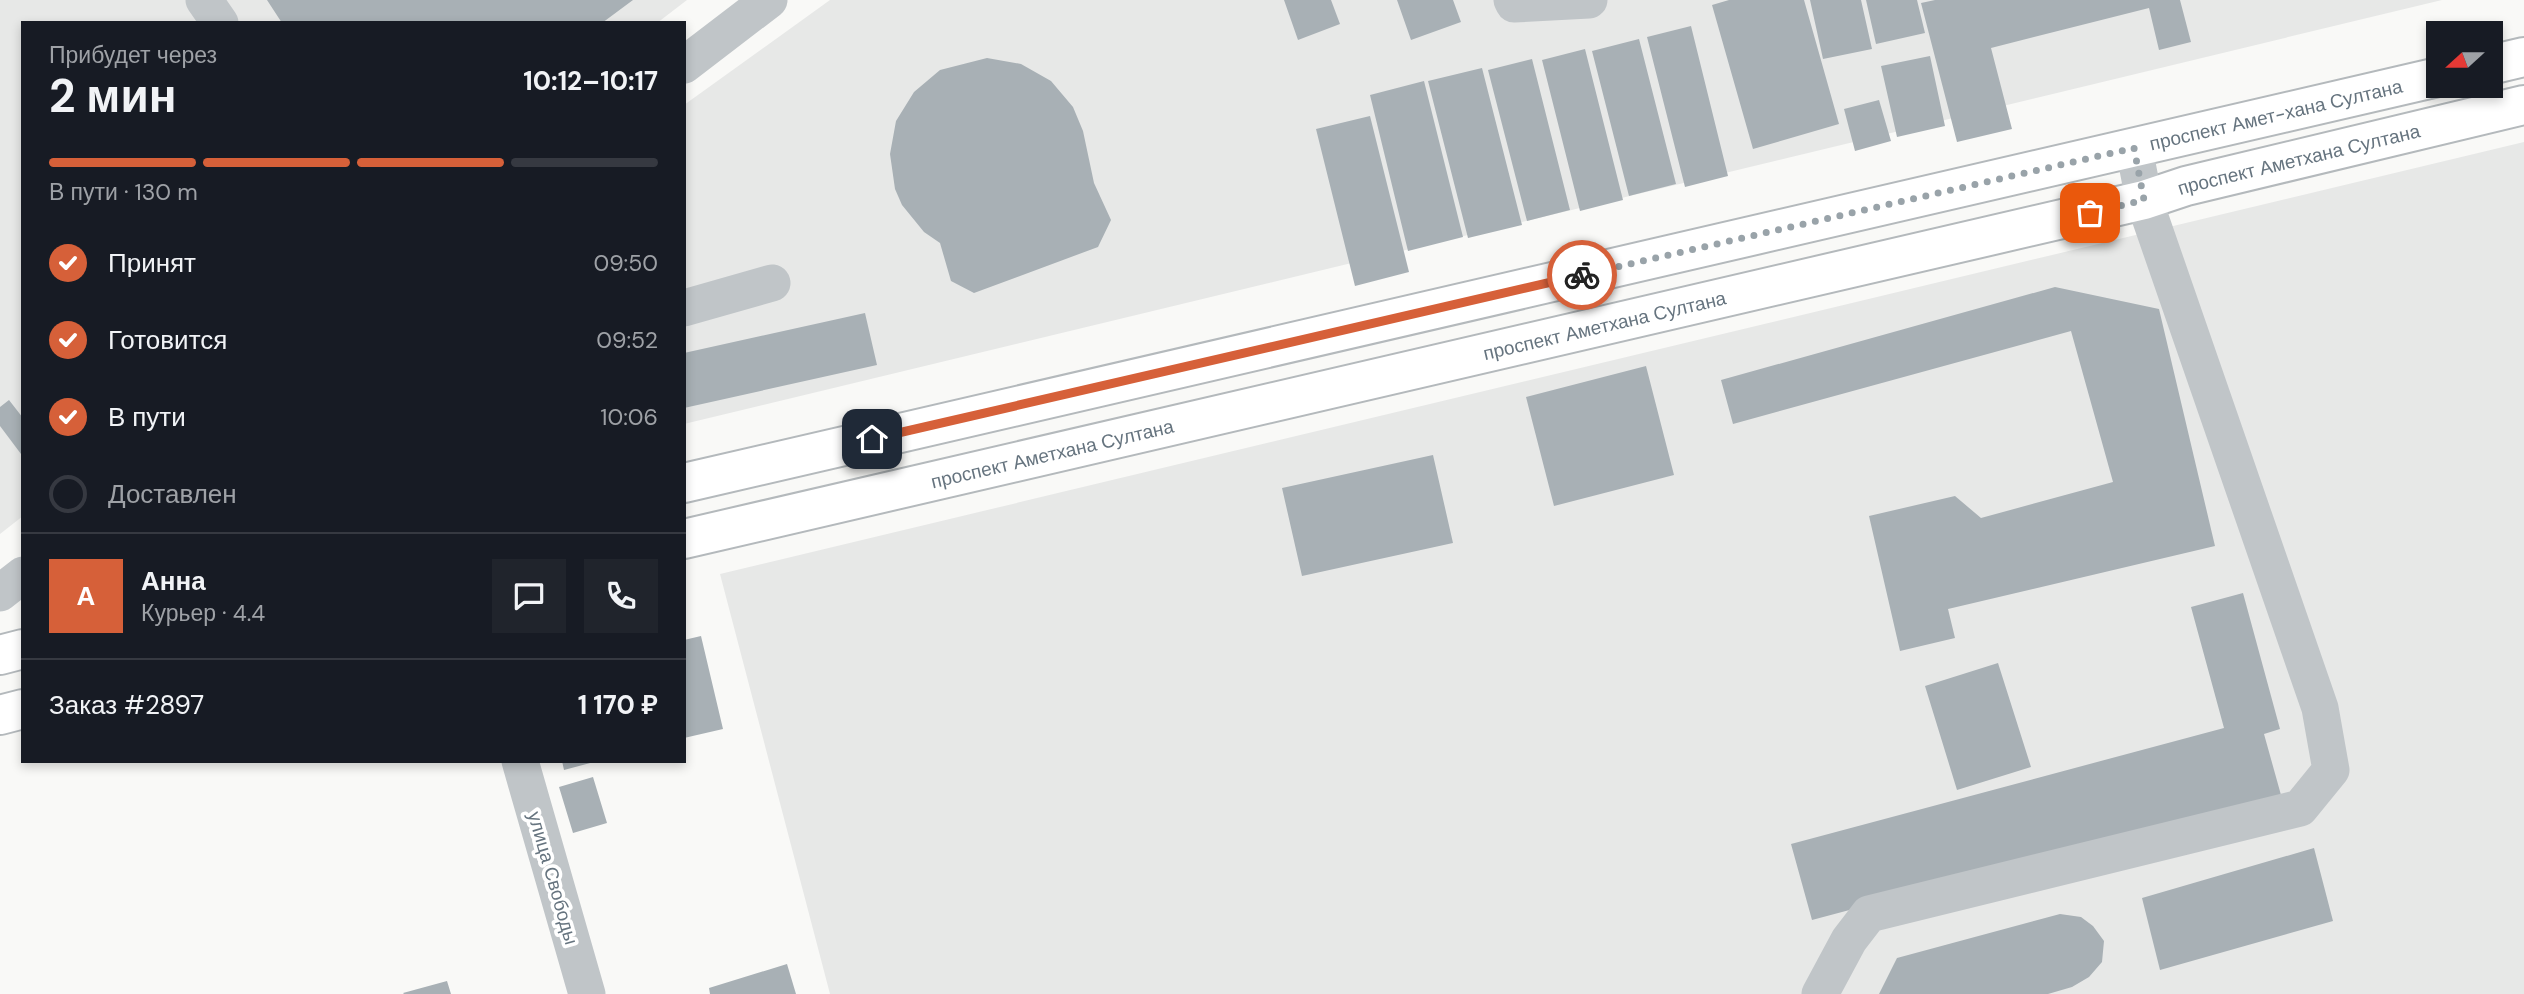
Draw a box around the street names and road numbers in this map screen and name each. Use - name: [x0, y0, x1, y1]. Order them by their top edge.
- street label: проспект Амет-хана Султана: [2147, 73, 2405, 156]
- street label: проспект Аметхана Султана: [2174, 118, 2423, 201]
- street label: проспект Аметхана Султана: [1481, 285, 1729, 366]
- street label: проспект Аметхана Султана: [928, 413, 1177, 494]
- street label: улица Свободы: [522, 809, 584, 947]

